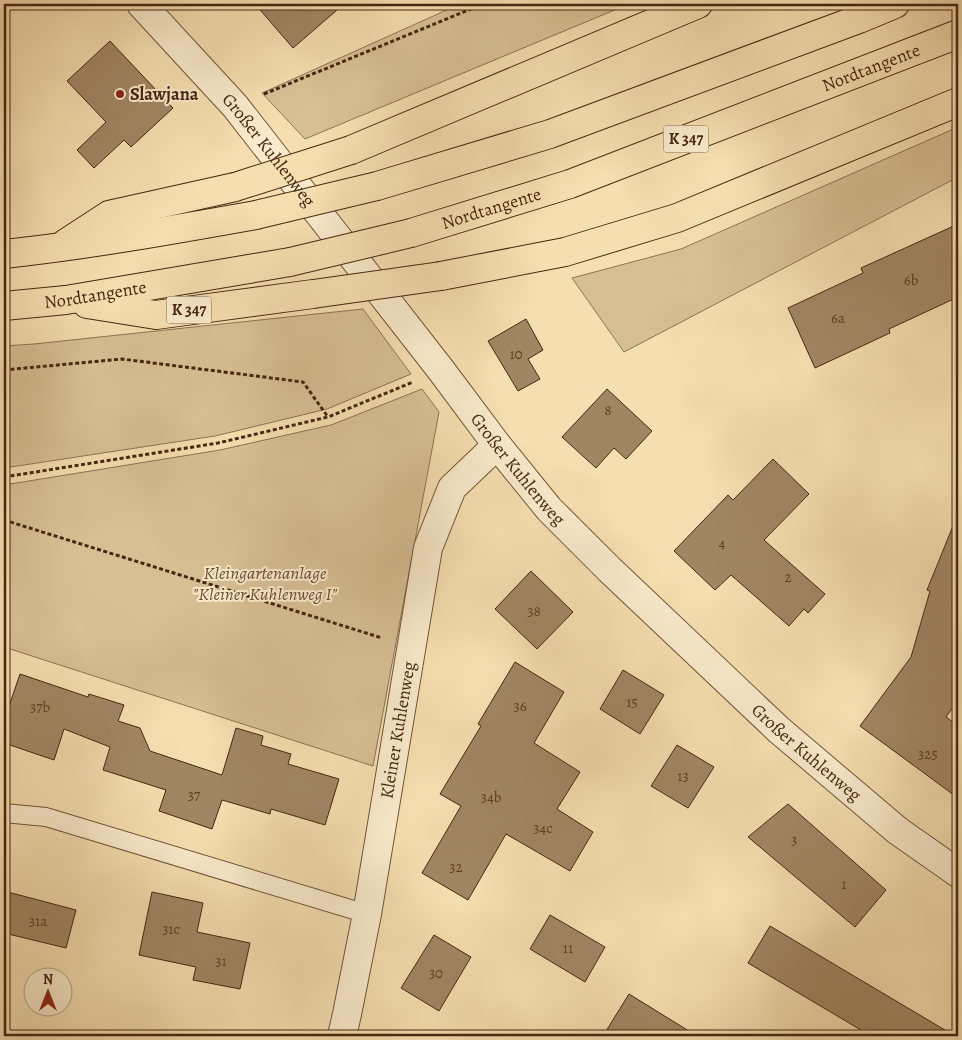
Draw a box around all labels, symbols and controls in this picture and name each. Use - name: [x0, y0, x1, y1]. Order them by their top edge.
- street label: Nordtangente: [818, 38, 923, 97]
- place label: Slawjana: [130, 82, 199, 106]
- marker: Slawjana: [114, 88, 126, 100]
- street label: Großer Kuhlenweg: [217, 88, 321, 211]
- road number: K 347: [664, 126, 708, 152]
- street label: Nordtangente: [438, 182, 544, 235]
- house number: 6b: [904, 270, 919, 290]
- street label: Nordtangente: [43, 275, 148, 314]
- road number: K 347: [166, 296, 212, 324]
- house number: 6a: [831, 308, 845, 328]
- house number: 10: [509, 344, 523, 364]
- house number: 8: [604, 400, 612, 420]
- street label: Großer Kuhlenweg: [465, 408, 571, 531]
- house number: 4: [719, 533, 726, 553]
- park label: Kleingartenanlage "Kleiner Kuhlenweg I": [193, 561, 338, 606]
- house number: 2: [784, 567, 792, 587]
- house number: 38: [527, 601, 541, 621]
- street label: Kleiner Kuhlenweg: [374, 660, 421, 801]
- house number: 15: [626, 692, 638, 712]
- house number: 36: [513, 696, 527, 716]
- house number: 37b: [30, 697, 50, 717]
- street label: Großer Kuhlenweg: [746, 698, 866, 807]
- house number: 325: [918, 744, 938, 764]
- house number: 13: [677, 766, 689, 786]
- house number: 37: [188, 785, 201, 805]
- house number: 34b: [481, 787, 502, 807]
- house number: 34c: [533, 818, 553, 838]
- house number: 3: [791, 830, 797, 850]
- house number: 32: [449, 857, 463, 877]
- house number: 1: [841, 874, 847, 894]
- house number: 31a: [29, 911, 47, 931]
- house number: 31c: [162, 919, 180, 939]
- house number: 11: [563, 938, 573, 958]
- house number: 31: [215, 951, 227, 971]
- house number: 30: [429, 963, 443, 983]
- north arrow: [22, 968, 72, 1018]
- text: N: [43, 970, 53, 989]

